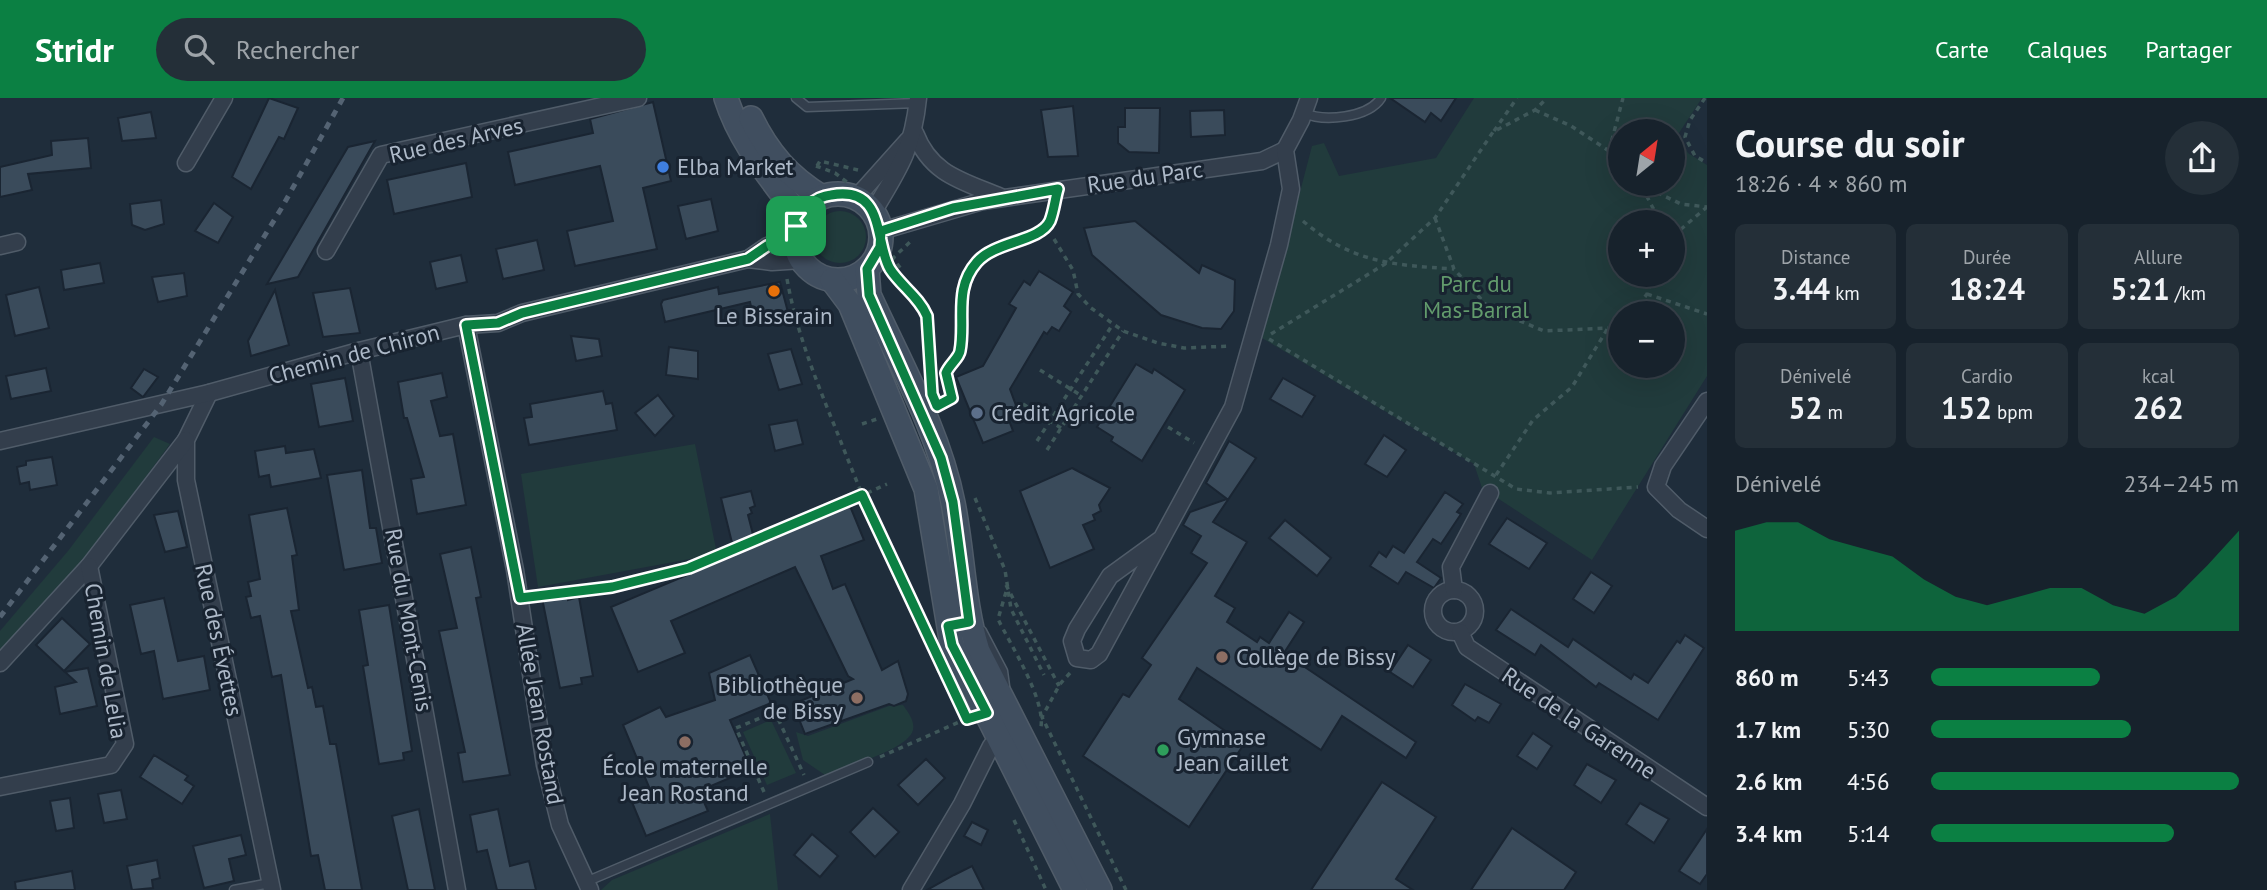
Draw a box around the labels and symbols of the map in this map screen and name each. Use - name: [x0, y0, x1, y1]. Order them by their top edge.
- street label: Rue des Arves: [386, 110, 526, 169]
- north arrow: [1608, 119, 1685, 196]
- place label: Elba Market: [677, 152, 794, 181]
- street label: Rue du Parc: [1085, 154, 1205, 199]
- marker: Elba Market: [655, 159, 671, 175]
- pin: [766, 196, 826, 256]
- park label: Parc du Mas-Barral: [1423, 269, 1529, 324]
- marker: Le Bisserain: [766, 283, 782, 299]
- place label: Le Bisserain: [716, 301, 832, 330]
- street label: Chemin de Chiron: [265, 317, 443, 390]
- place label: Crédit Agricole: [991, 398, 1135, 427]
- marker: Crédit Agricole: [969, 405, 985, 421]
- street label: Rue du Mont-Cenis: [379, 526, 440, 714]
- street label: Rue des Évettes: [189, 561, 250, 719]
- street label: Chemin de Lelia: [79, 581, 134, 741]
- street label: Allée Jean Rostand: [510, 621, 571, 807]
- place label: Collège de Bissy: [1236, 642, 1396, 671]
- marker: Collège de Bissy: [1214, 649, 1230, 665]
- street label: Rue de la Garenne: [1497, 660, 1662, 785]
- place label: Bibliothèque de Bissy: [718, 670, 843, 725]
- marker: Bibliothèque de Bissy: [849, 690, 865, 706]
- place label: Gymnase Jean Caillet: [1176, 722, 1289, 777]
- marker: École maternelle Jean Rostand: [677, 734, 693, 750]
- marker: Gymnase Jean Caillet: [1155, 742, 1171, 758]
- place label: École maternelle Jean Rostand: [602, 752, 768, 807]

